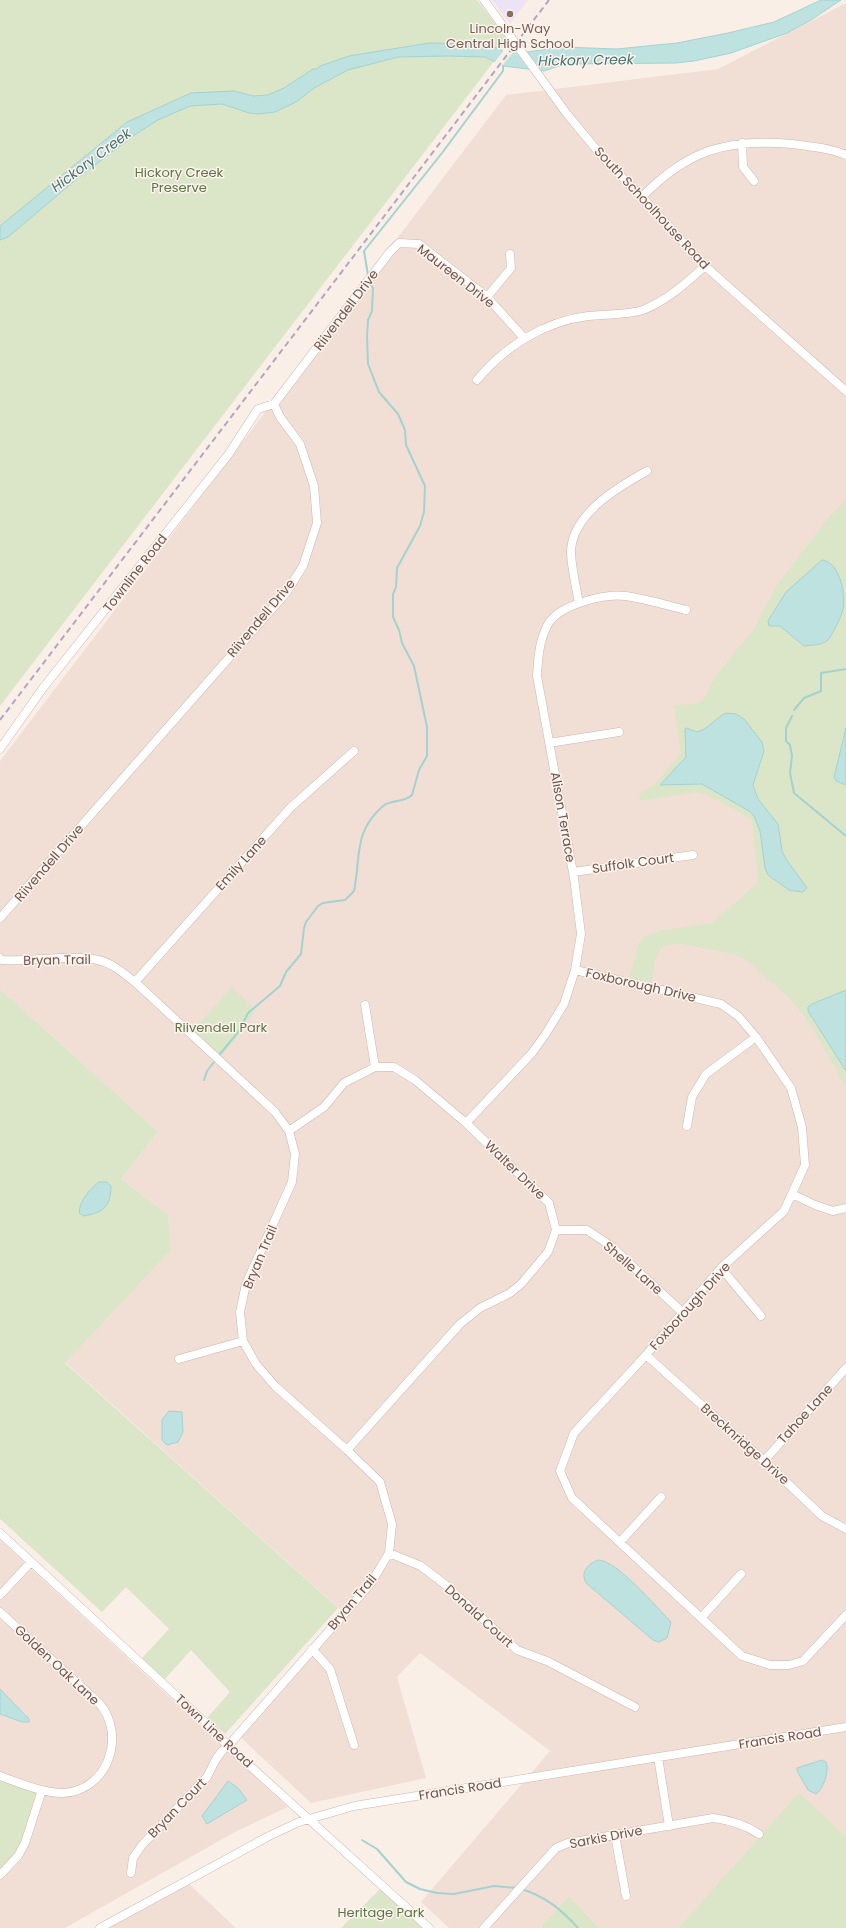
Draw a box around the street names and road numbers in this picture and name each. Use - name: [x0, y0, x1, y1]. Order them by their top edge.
- street label: South Schoolhouse Road: [590, 142, 714, 274]
- street label: Maureen Drive: [413, 240, 499, 312]
- street label: Riivendell Drive: [309, 265, 383, 355]
- street label: Townline Road: [98, 530, 172, 616]
- street label: Riivendell Drive: [222, 575, 300, 661]
- street label: Alison Terrace: [546, 770, 580, 864]
- street label: Riivendell Drive: [10, 820, 88, 906]
- street label: Emily Lane: [211, 831, 271, 895]
- street label: Suffolk Court: [591, 848, 675, 878]
- street label: Bryan Trail: [23, 950, 91, 970]
- street label: Foxborough Drive: [584, 963, 698, 1007]
- street label: Walter Drive: [480, 1136, 550, 1204]
- street label: Bryan Trail: [238, 1222, 282, 1292]
- street label: Shelle Lane: [599, 1237, 667, 1299]
- street label: Foxborough Drive: [645, 1258, 735, 1354]
- street label: Tahoe Lane: [773, 1380, 837, 1448]
- street label: Brecknridge Drive: [696, 1399, 794, 1489]
- street label: Bryan Trail: [323, 1570, 381, 1634]
- street label: Donald Court: [441, 1580, 518, 1652]
- street label: Golden Oak Lane: [10, 1620, 104, 1710]
- street label: Town Line Road: [171, 1690, 257, 1772]
- street label: Francis Road: [737, 1722, 823, 1754]
- street label: Francis Road: [417, 1773, 503, 1805]
- street label: Bryan Court: [143, 1774, 211, 1842]
- street label: Sarkis Drive: [568, 1821, 644, 1853]

